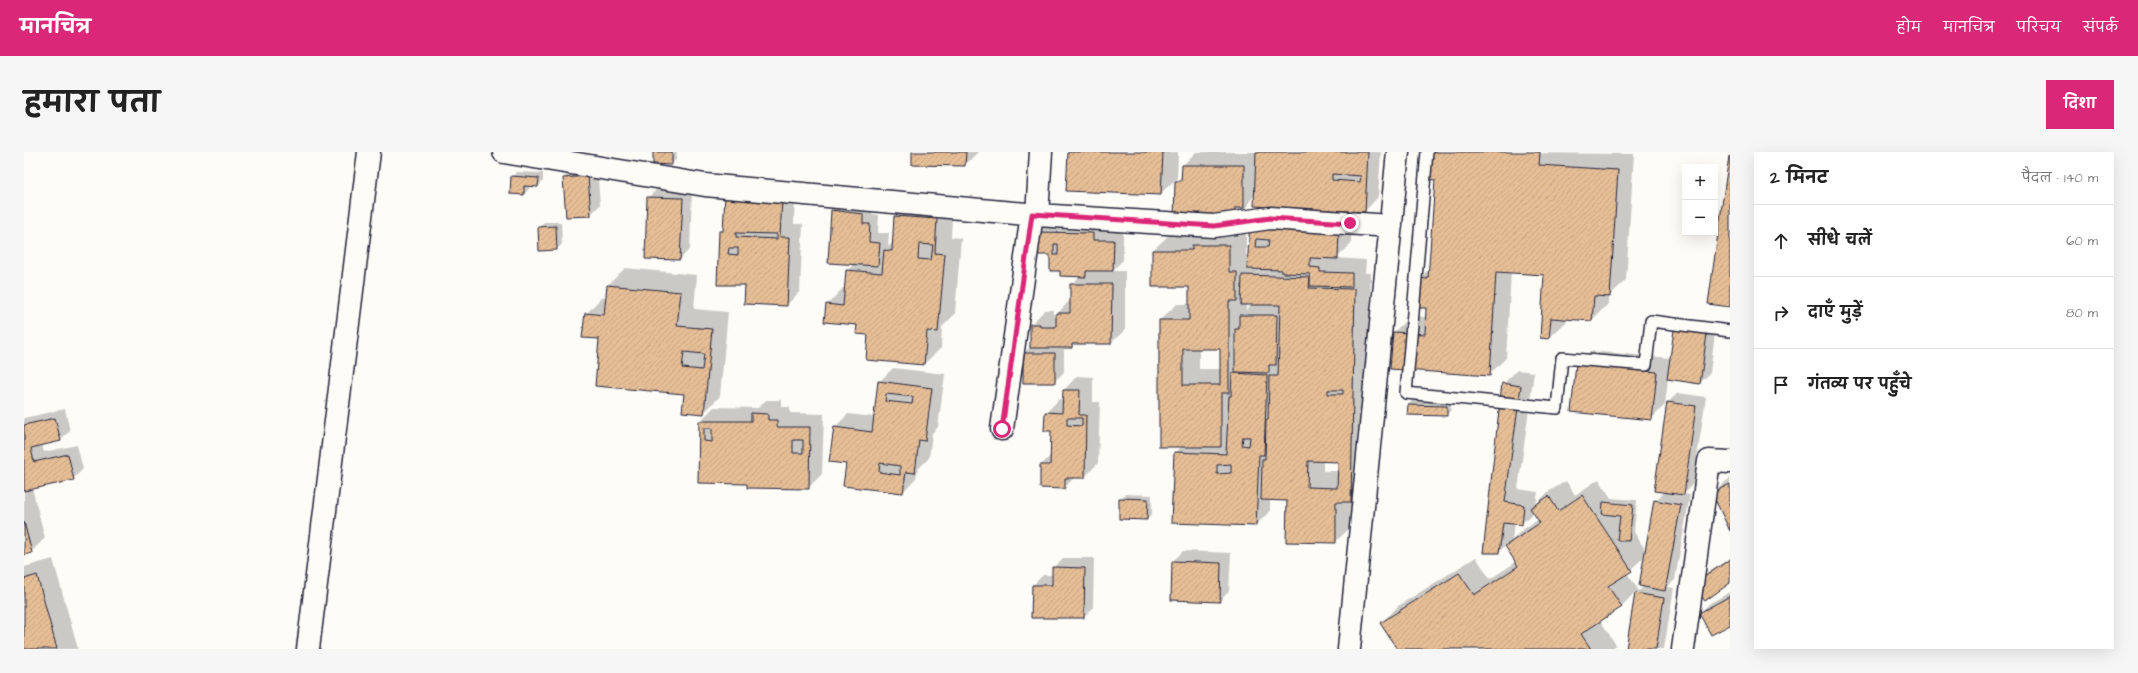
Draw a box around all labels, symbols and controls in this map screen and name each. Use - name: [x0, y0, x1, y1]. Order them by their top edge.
- text: मानचित्र: [20, 14, 91, 41]
- text: होम: [1897, 18, 1921, 38]
- text: मानचित्र: [1943, 18, 1995, 38]
- text: परिचय: [2017, 18, 2061, 38]
- text: संपर्क: [2083, 18, 2118, 38]
- button: दिशा: [2046, 80, 2114, 129]
- text: हमारा पता: [24, 84, 160, 123]
- map controls: [1682, 164, 1718, 236]
- button: +: [1682, 164, 1718, 200]
- text: 2 मिनट: [1770, 166, 1828, 190]
- text: पैदल · 140 m: [2022, 169, 2098, 187]
- button: −: [1682, 200, 1718, 236]
- route end: [1341, 214, 1359, 232]
- icon: ahead: [1770, 230, 1792, 252]
- text: सीधे चलें: [1808, 230, 1872, 251]
- text: 60 m: [2066, 232, 2098, 250]
- icon: right: [1770, 302, 1792, 324]
- text: दाएँ मुड़ें: [1808, 302, 1862, 323]
- text: 80 m: [2066, 304, 2098, 322]
- icon: arrive: [1770, 374, 1792, 396]
- text: गंतव्य पर पहुँचे: [1808, 374, 1911, 395]
- route start: [993, 420, 1011, 438]

